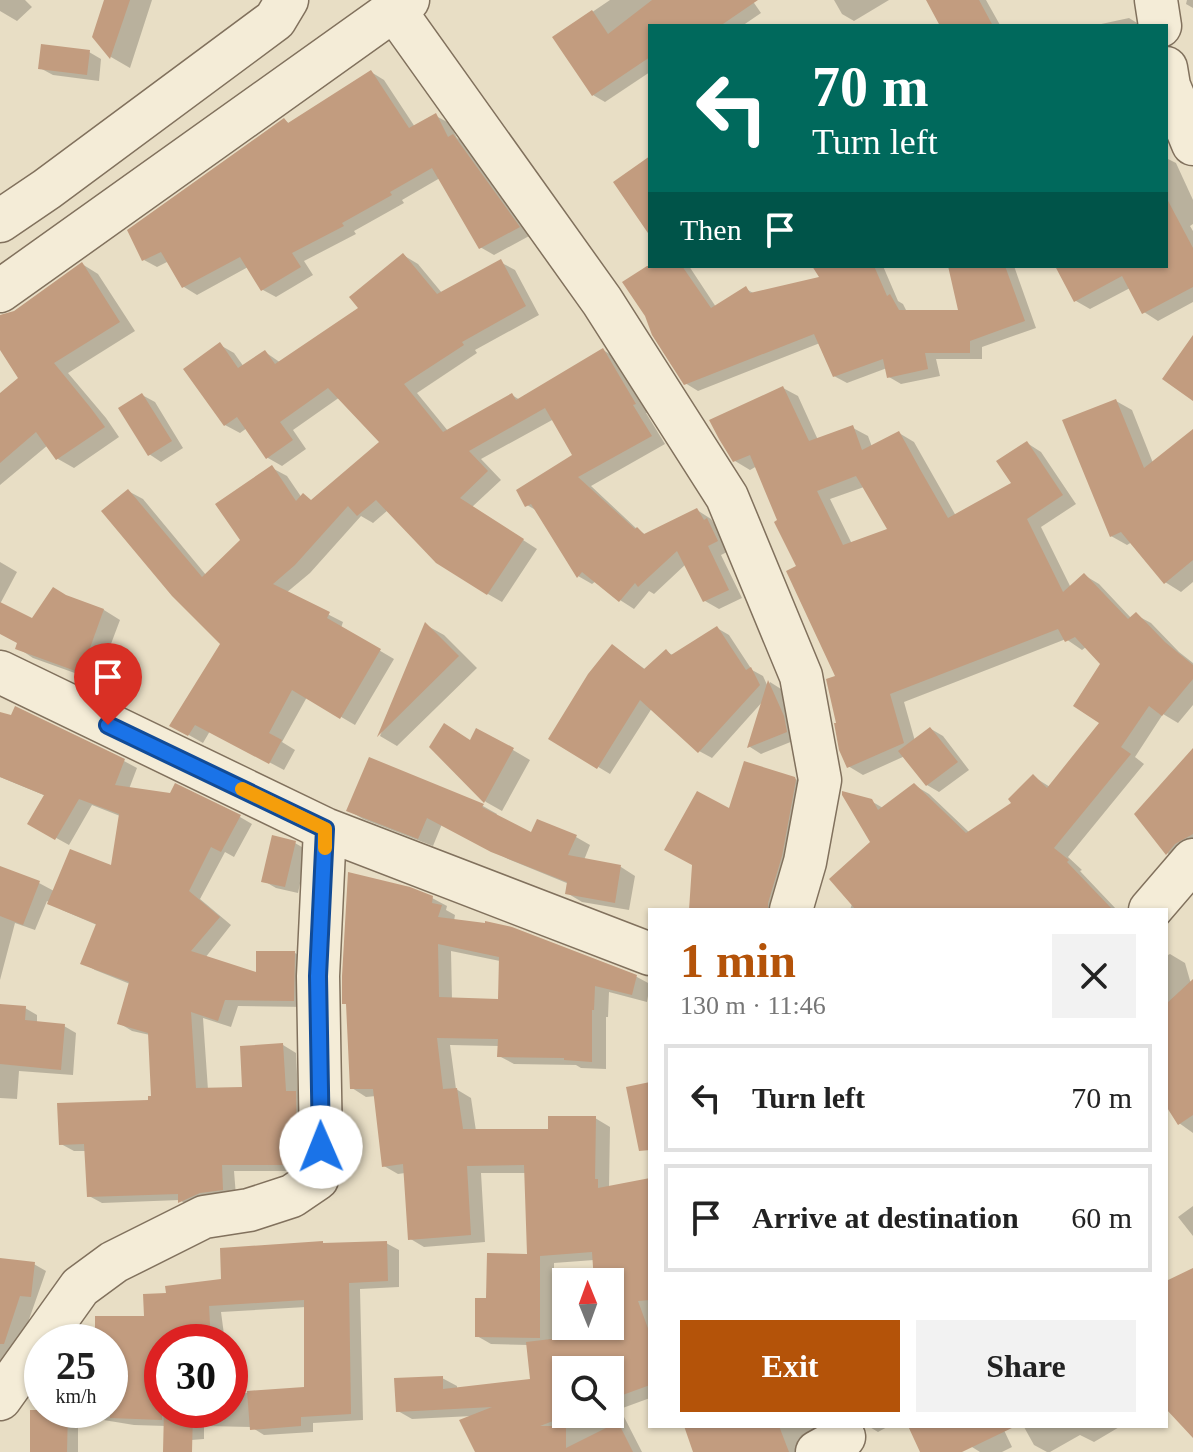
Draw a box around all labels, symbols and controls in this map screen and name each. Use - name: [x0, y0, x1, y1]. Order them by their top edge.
- icon: left: [680, 56, 784, 160]
- text: 70 m: [812, 56, 929, 118]
- text: Turn left: [812, 122, 938, 162]
- icon: arrive: [758, 208, 802, 252]
- text: Then: [680, 213, 742, 246]
- pin: [74, 643, 142, 725]
- icon: arrive: [86, 655, 130, 699]
- text: 1 min: [680, 934, 796, 987]
- button: close: [1052, 934, 1136, 1018]
- text: 130 m · 11:46: [680, 991, 826, 1020]
- icon: left: [684, 1076, 728, 1120]
- text: Turn left: [752, 1081, 865, 1114]
- text: 70 m: [1071, 1081, 1132, 1114]
- position arrow: [279, 1105, 363, 1189]
- icon: arrive: [684, 1196, 728, 1240]
- text: Arrive at destination: [752, 1201, 1019, 1234]
- text: 60 m: [1071, 1201, 1132, 1234]
- north arrow: [552, 1268, 624, 1340]
- map controls: [552, 1268, 624, 1428]
- button: Exit: [680, 1320, 900, 1412]
- button: Share: [916, 1320, 1136, 1412]
- speed limit sign: 30: [144, 1324, 248, 1428]
- text: 25: [56, 1343, 96, 1388]
- button: search: [552, 1356, 624, 1428]
- text: km/h: [55, 1385, 97, 1407]

